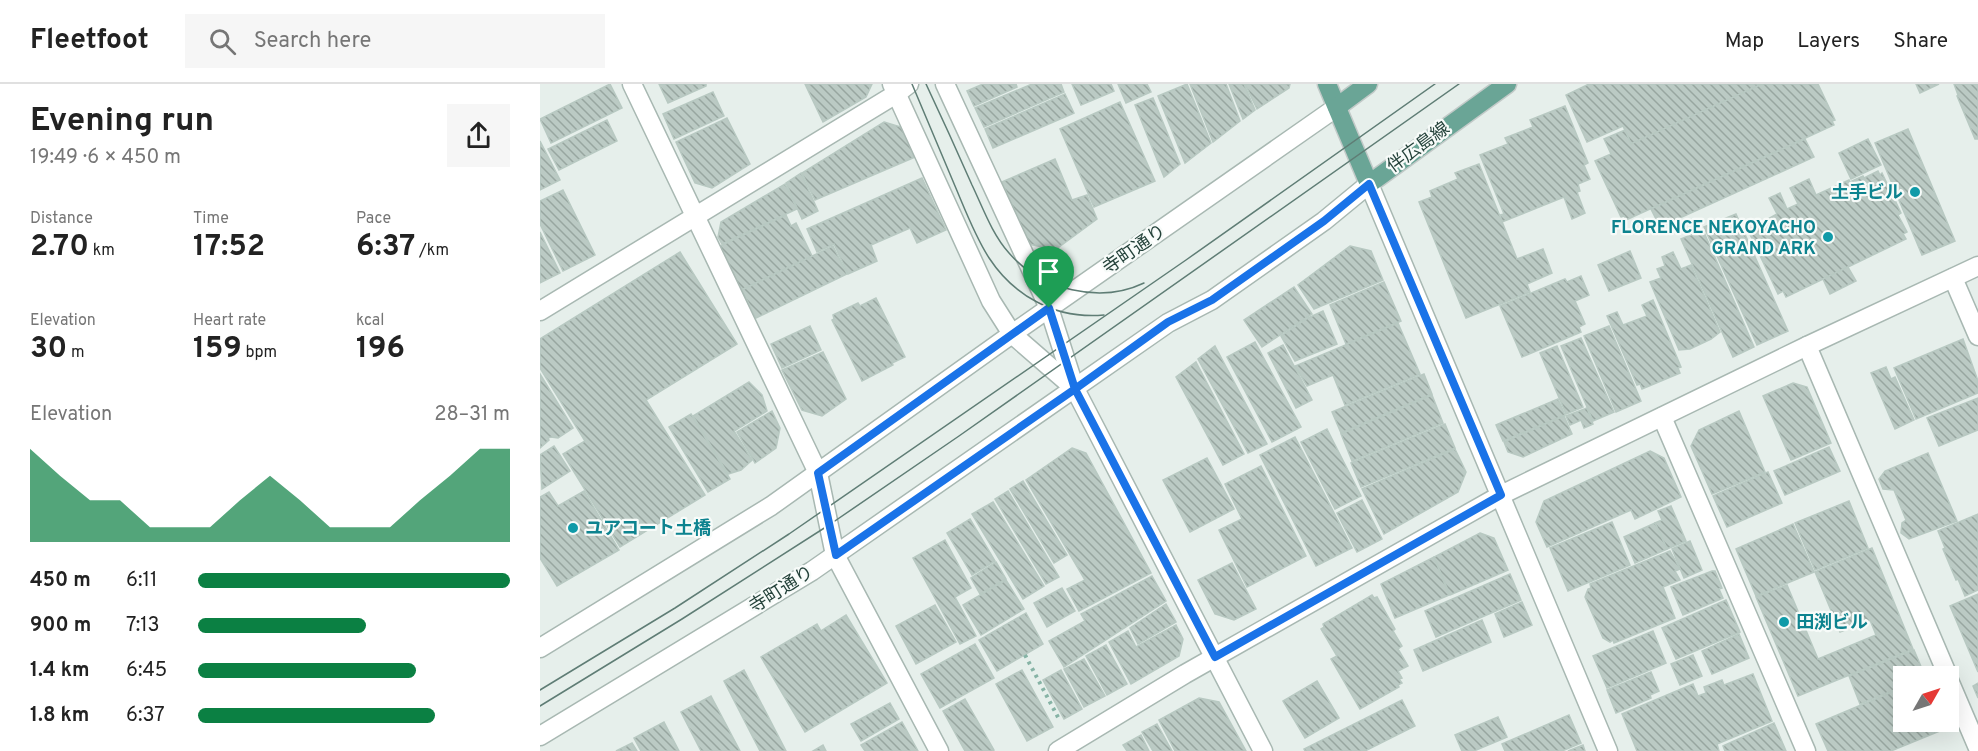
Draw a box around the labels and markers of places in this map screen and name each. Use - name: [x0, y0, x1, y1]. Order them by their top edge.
- place label: 土手ビル: [1831, 182, 1903, 205]
- marker: 土手ビル: [1908, 185, 1922, 199]
- place label: FLORENCE NEKOYACHO GRAND ARK: [1611, 217, 1816, 261]
- marker: FLORENCE NEKOYACHO GRAND ARK: [1821, 230, 1835, 244]
- pin: [1023, 246, 1074, 308]
- place label: ユアコート土橋: [585, 518, 711, 541]
- marker: ユアコート土橋: [566, 521, 580, 535]
- place label: 田渕ビル: [1796, 612, 1868, 635]
- marker: 田渕ビル: [1777, 615, 1791, 629]

